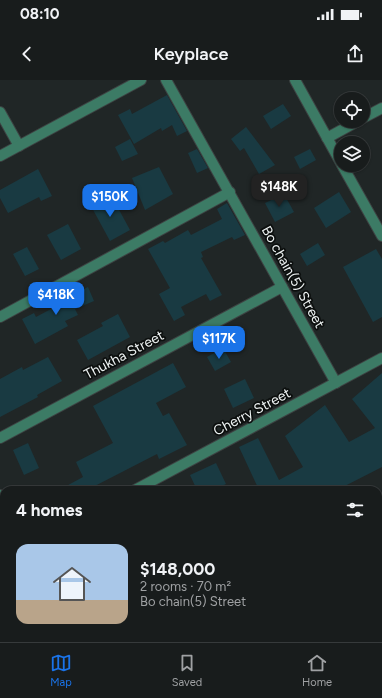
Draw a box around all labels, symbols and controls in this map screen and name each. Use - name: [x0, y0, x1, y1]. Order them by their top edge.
- text: 08:10: [20, 5, 59, 23]
- icon: back: [16, 43, 38, 65]
- text: Keyplace: [154, 43, 228, 65]
- icon: share: [344, 43, 366, 65]
- map controls: [334, 92, 370, 172]
- button: locate: [334, 92, 370, 128]
- button: layers: [334, 136, 370, 172]
- pin: $148K: [251, 174, 307, 208]
- text: $148K: [260, 179, 298, 194]
- pin: $150K: [82, 184, 138, 218]
- text: $150K: [91, 189, 129, 204]
- street label: Bo chain(5) Street: [258, 223, 328, 331]
- pin: $418K: [28, 282, 84, 316]
- text: $418K: [37, 287, 75, 302]
- pin: $117K: [191, 326, 247, 360]
- street label: Thukha Street: [81, 327, 167, 383]
- text: $117K: [202, 331, 236, 346]
- street label: Cherry Street: [210, 385, 294, 439]
- icon: filters: [344, 499, 366, 521]
- text: 4 homes: [16, 500, 83, 520]
- text: $148,000: [140, 559, 215, 579]
- icon: home: [48, 560, 96, 608]
- text: 2 rooms · 70 m²: [140, 579, 231, 594]
- text: Bo chain(5) Street: [140, 594, 246, 609]
- tab: Map: [50, 652, 72, 689]
- tab: Saved: [172, 652, 202, 689]
- tab: Home: [302, 652, 332, 689]

